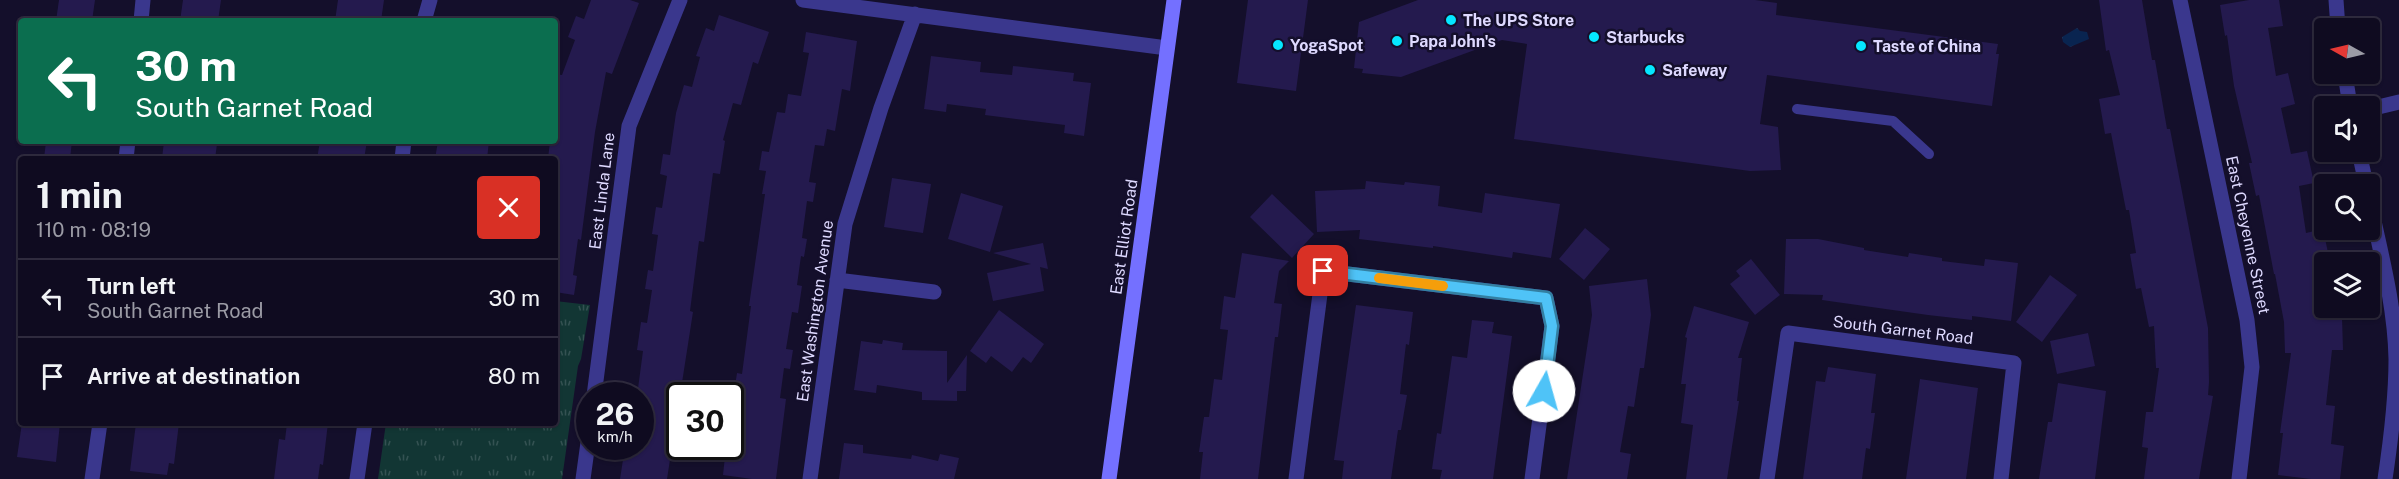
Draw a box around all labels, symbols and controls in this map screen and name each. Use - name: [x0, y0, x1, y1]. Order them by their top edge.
- place label: The UPS Store: [1463, 11, 1574, 30]
- marker: The UPS Store: [1444, 13, 1458, 27]
- north arrow: [2314, 18, 2380, 84]
- map controls: [2314, 18, 2380, 318]
- place label: Starbucks: [1606, 28, 1684, 47]
- marker: Starbucks: [1587, 30, 1601, 44]
- place label: Papa John's: [1409, 32, 1496, 51]
- marker: Papa John's: [1390, 34, 1404, 48]
- place label: YogaSpot: [1290, 36, 1364, 55]
- place label: Taste of China: [1873, 37, 1981, 56]
- marker: YogaSpot: [1271, 38, 1285, 52]
- marker: Taste of China: [1854, 39, 1868, 53]
- text: 30 m: [135, 41, 237, 90]
- icon: left: [36, 42, 114, 120]
- place label: Safeway: [1662, 61, 1727, 80]
- marker: Safeway: [1643, 63, 1657, 77]
- text: South Garnet Road: [135, 91, 373, 123]
- button: sound: [2314, 96, 2380, 162]
- street label: East Linda Lane: [585, 131, 619, 251]
- street label: East Cheyenne Street: [2222, 154, 2274, 316]
- text: 1 min: [36, 174, 123, 216]
- button: search: [2314, 174, 2380, 240]
- button: close: [477, 176, 540, 239]
- street label: East Elliot Road: [1106, 178, 1142, 296]
- text: 110 m · 08:19: [36, 218, 151, 242]
- street label: East Washington Avenue: [793, 219, 837, 403]
- pin: [1297, 245, 1348, 296]
- button: layers: [2314, 252, 2380, 318]
- icon: arrive: [1306, 254, 1339, 287]
- text: Turn left: [87, 273, 176, 299]
- icon: left: [36, 282, 69, 315]
- text: 30 m: [488, 285, 540, 311]
- text: South Garnet Road: [87, 299, 263, 323]
- street label: South Garnet Road: [1832, 312, 1974, 348]
- position arrow: [1512, 359, 1576, 423]
- icon: arrive: [36, 360, 69, 393]
- text: Arrive at destination: [87, 363, 300, 389]
- text: 80 m: [488, 363, 540, 389]
- speed limit sign: 30: [666, 382, 744, 460]
- text: 26: [596, 396, 634, 432]
- text: km/h: [597, 428, 633, 445]

